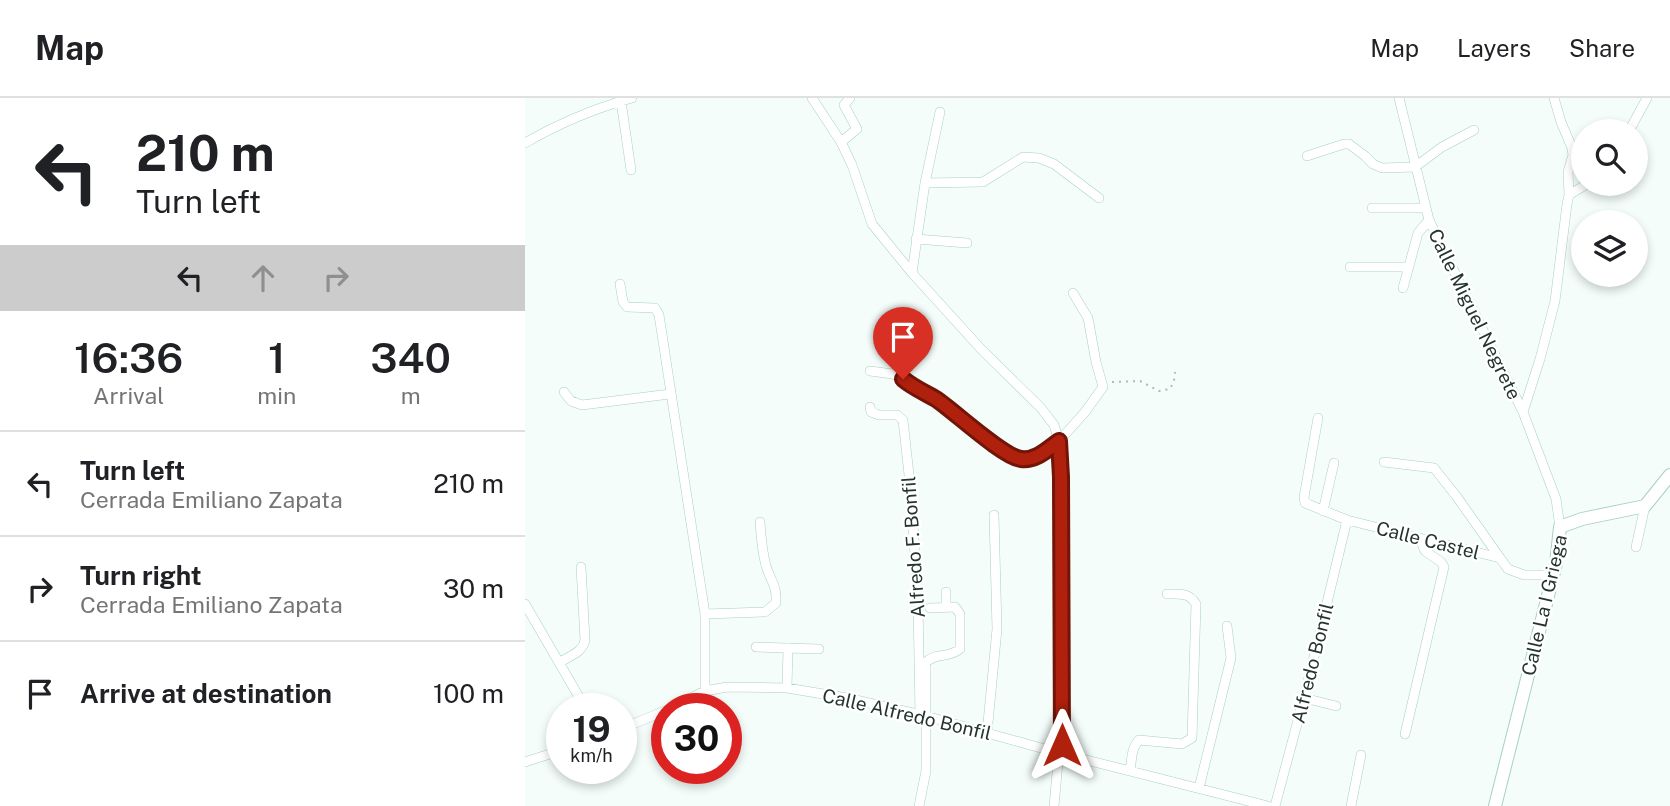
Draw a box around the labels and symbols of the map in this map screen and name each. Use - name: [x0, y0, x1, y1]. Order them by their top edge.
- street label: Calle Miguel Negrete: [1424, 225, 1526, 403]
- pin: [873, 307, 933, 379]
- street label: Alfredo F. Bonfil: [897, 475, 929, 619]
- street label: Calle Castel: [1374, 517, 1482, 563]
- street label: Calle La I Griega: [1517, 532, 1571, 678]
- street label: Alfredo Bonfil: [1286, 601, 1338, 725]
- street label: Calle Alfredo Bonfil: [820, 684, 994, 744]
- speed limit sign: 30: [651, 693, 742, 784]
- position arrow: [1025, 708, 1099, 782]

